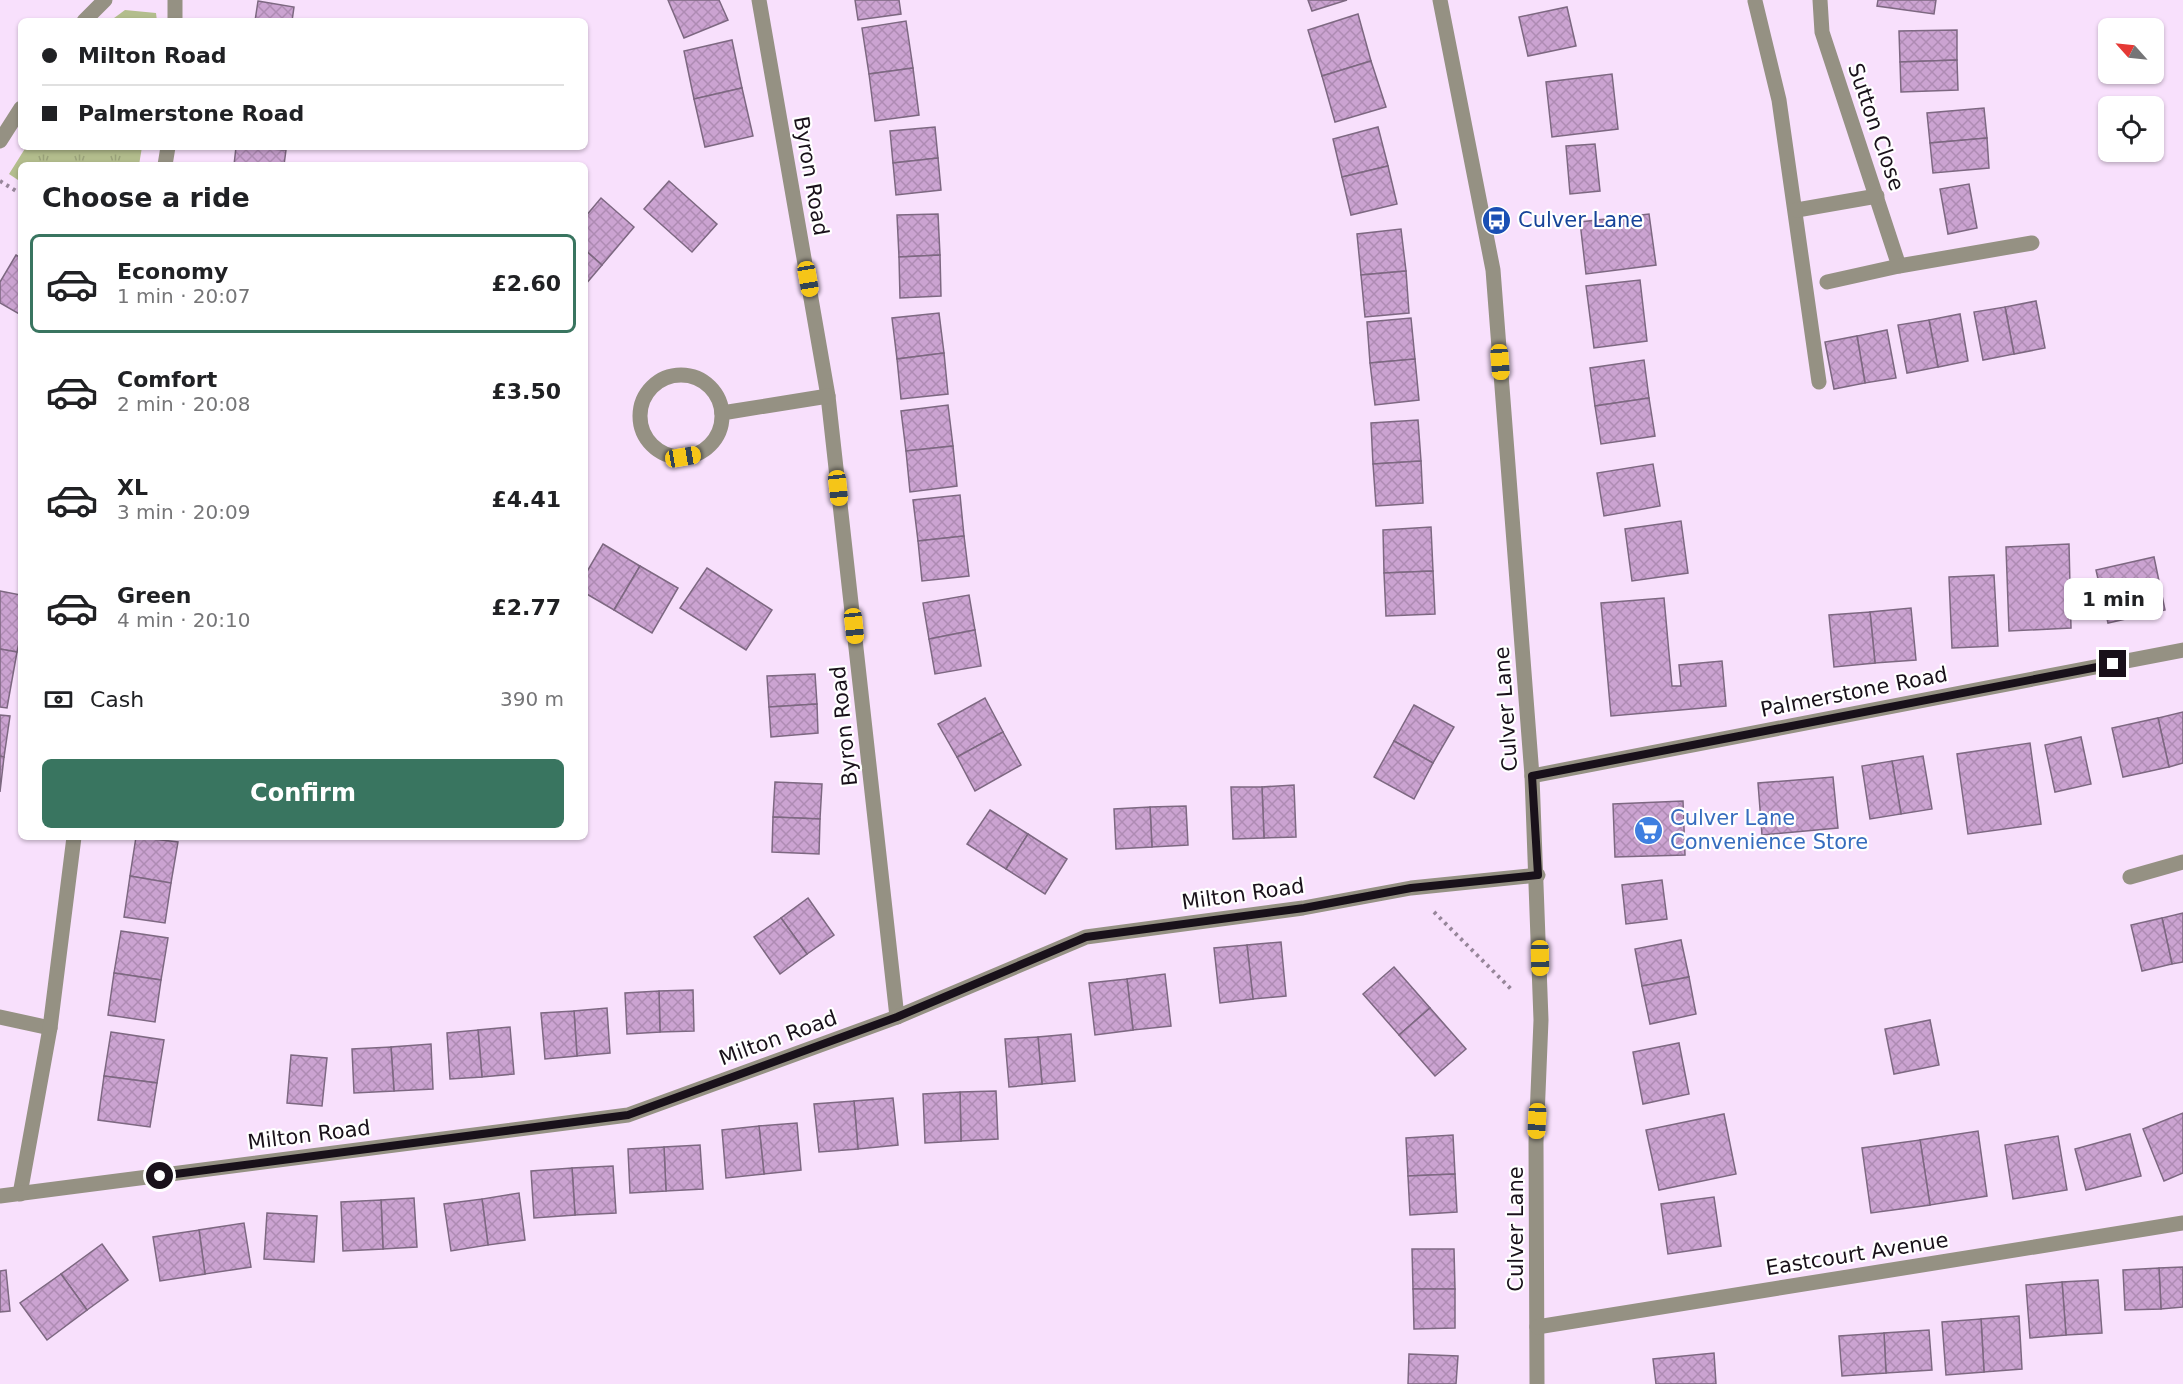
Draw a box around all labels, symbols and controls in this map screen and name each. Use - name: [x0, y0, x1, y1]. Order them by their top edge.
- north arrow: [2098, 18, 2164, 84]
- map controls: [2098, 18, 2164, 162]
- text: Milton Road: [78, 43, 227, 68]
- street label: Sutton Close: [1843, 60, 1909, 194]
- button: locate: [2098, 96, 2164, 162]
- text: Palmerstone Road: [78, 101, 304, 126]
- street label: Byron Road: [789, 115, 833, 237]
- text: Choose a ride: [42, 182, 250, 213]
- bus stop icon: Culver Lane: [1481, 204, 1513, 236]
- place label: Culver Lane: [1518, 208, 1643, 232]
- icon: car: [45, 257, 99, 311]
- text: Economy: [117, 259, 228, 284]
- car: [796, 260, 820, 298]
- text: £2.60: [491, 271, 561, 296]
- text: 1 min · 20:07: [117, 284, 251, 308]
- car: [1490, 343, 1510, 381]
- icon: car: [45, 365, 99, 419]
- text: Comfort: [117, 367, 217, 392]
- text: £3.50: [491, 379, 561, 404]
- text: 2 min · 20:08: [117, 392, 251, 416]
- car: [664, 445, 702, 469]
- car: [827, 469, 849, 507]
- icon: car: [45, 473, 99, 527]
- text: XL: [117, 475, 148, 500]
- text: £4.41: [491, 487, 561, 512]
- text: 3 min · 20:09: [117, 500, 251, 524]
- callout: 1 min: [2064, 577, 2162, 619]
- icon: car: [45, 581, 99, 635]
- text: Green: [117, 583, 191, 608]
- text: 1 min: [2082, 587, 2145, 611]
- text: £2.77: [491, 595, 561, 620]
- car: [843, 607, 865, 645]
- text: 4 min · 20:10: [117, 608, 251, 632]
- street label: Culver Lane: [1490, 646, 1522, 772]
- route end: [2099, 650, 2126, 677]
- street label: Palmerstone Road: [1758, 662, 1950, 722]
- street label: Byron Road: [826, 665, 862, 787]
- icon: cash: [42, 683, 75, 716]
- text: Cash: [90, 687, 144, 712]
- text: 390 m: [500, 687, 564, 711]
- button: Confirm: [42, 759, 564, 828]
- place label: Culver Lane Convenience Store: [1670, 806, 1868, 854]
- supermarket icon: Culver Lane Convenience Store: [1633, 814, 1665, 846]
- street label: Milton Road: [1180, 874, 1306, 914]
- car: [1531, 940, 1549, 976]
- street label: Milton Road: [716, 1006, 840, 1070]
- car: [1527, 1103, 1547, 1139]
- street label: Milton Road: [246, 1116, 372, 1154]
- route start: [146, 1162, 173, 1189]
- street label: Culver Lane: [1504, 1166, 1528, 1292]
- street label: Eastcourt Avenue: [1764, 1228, 1950, 1280]

